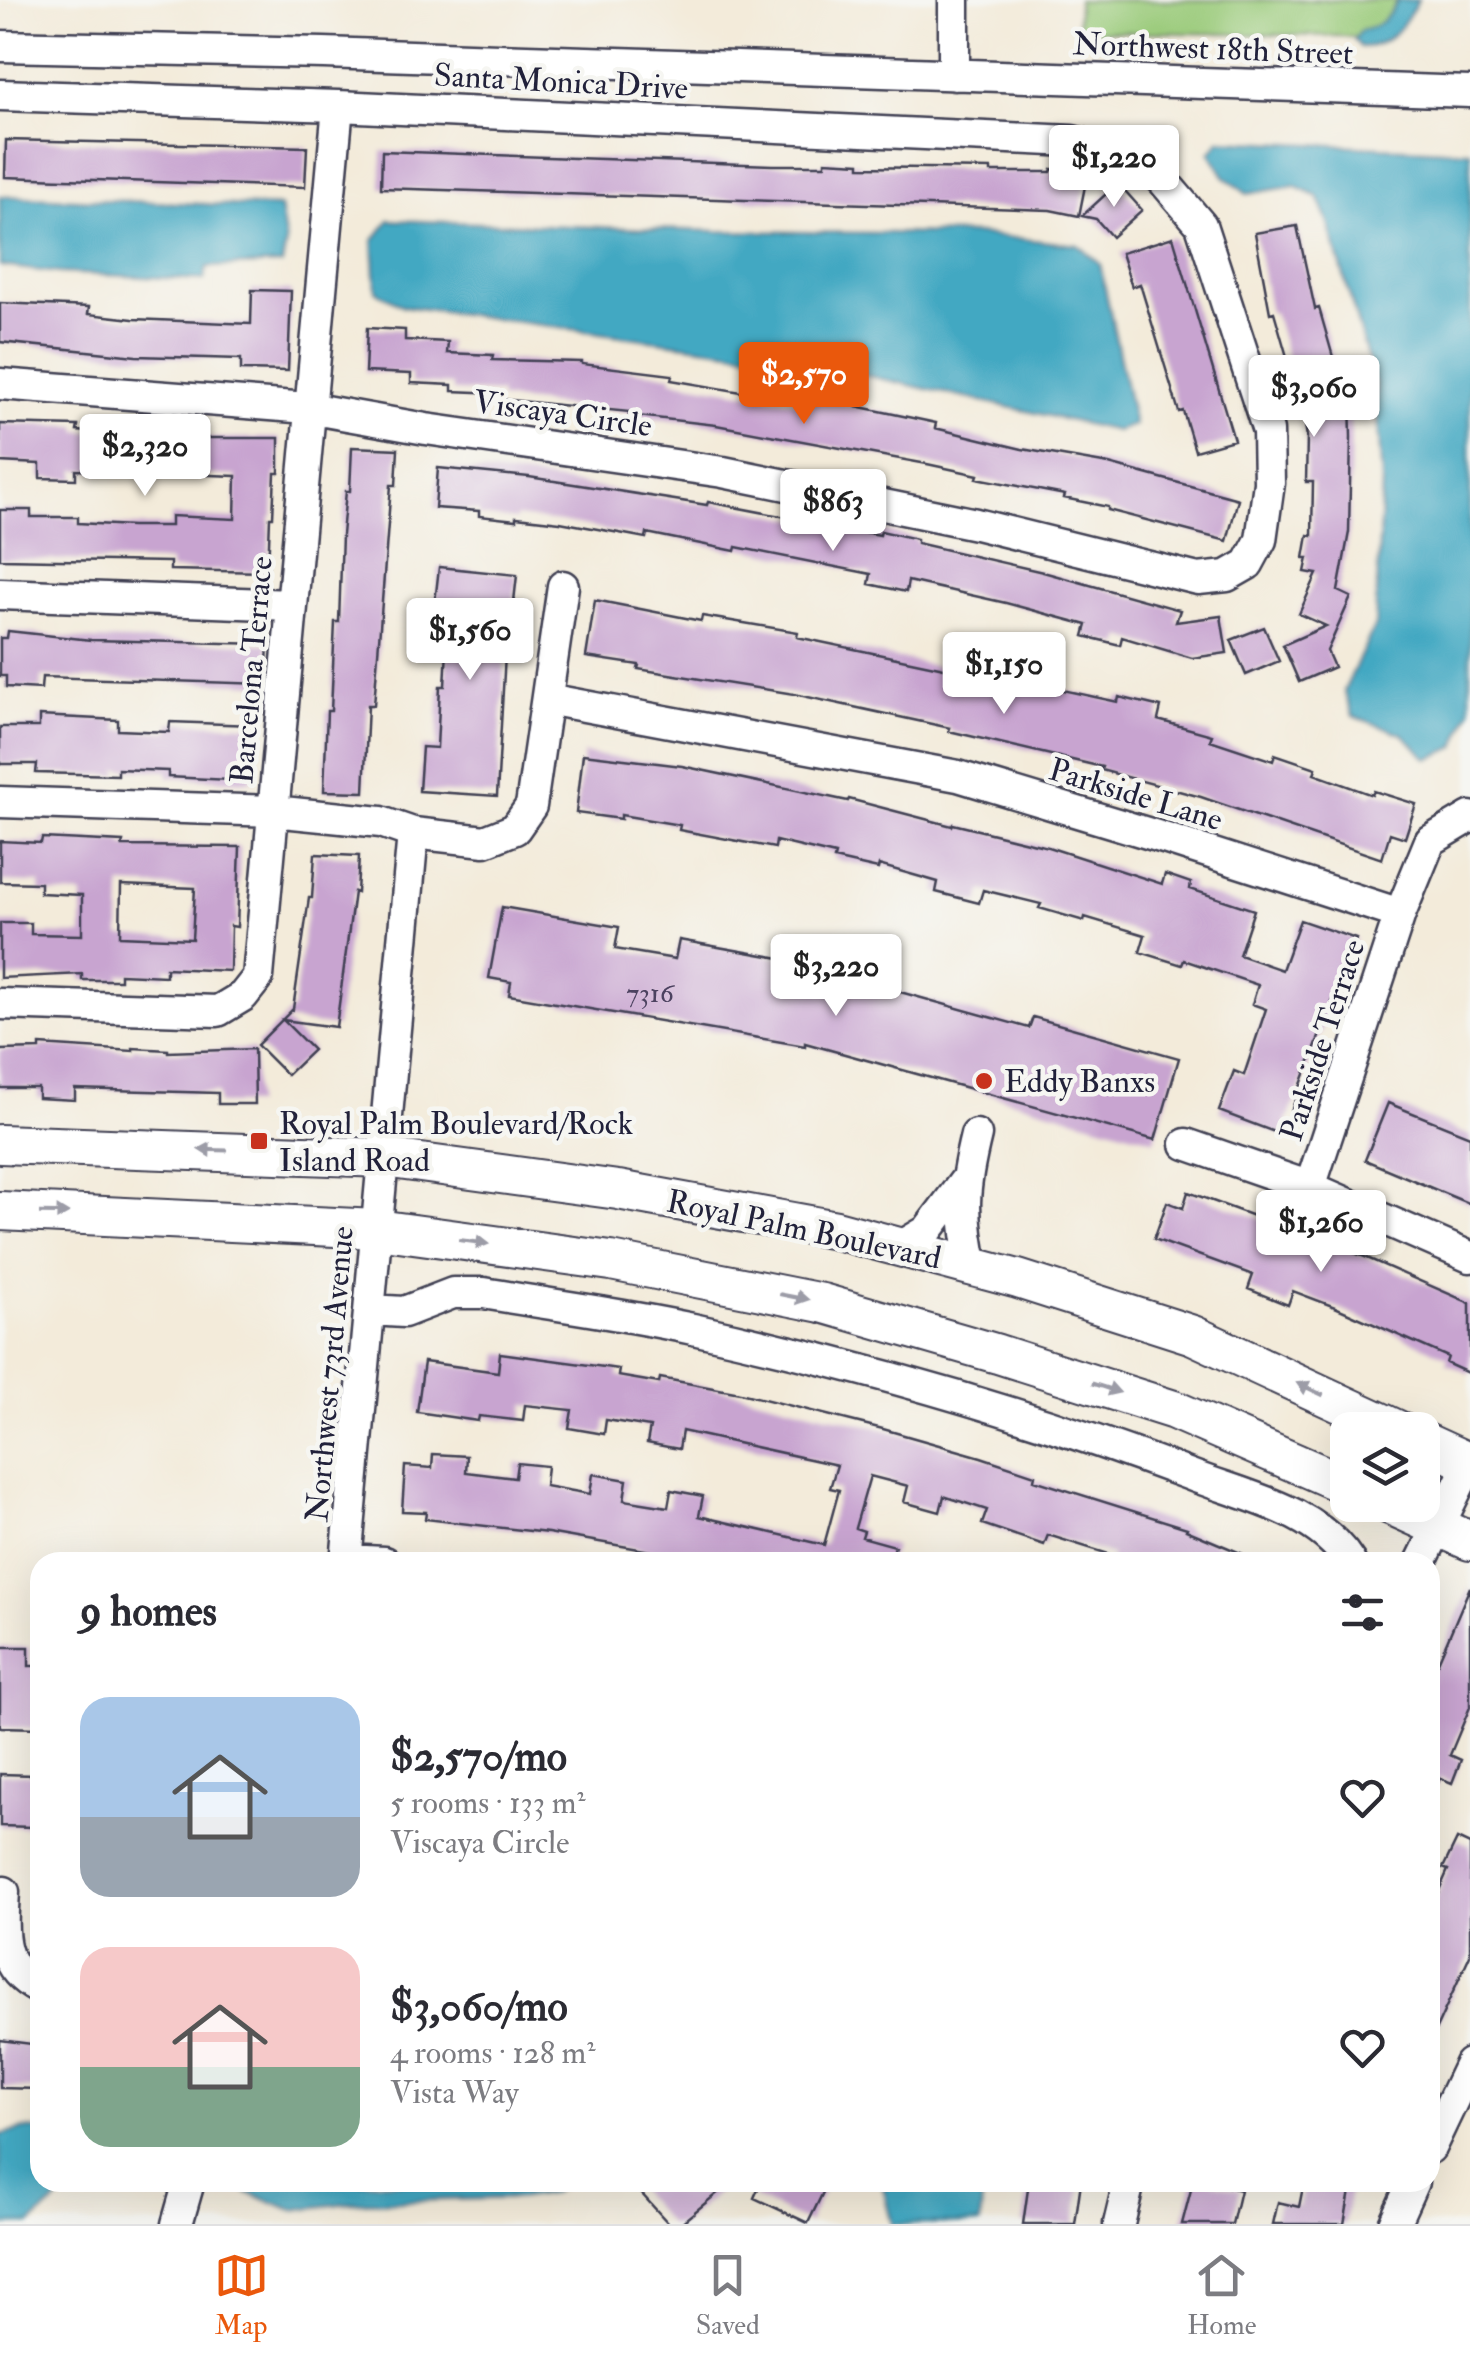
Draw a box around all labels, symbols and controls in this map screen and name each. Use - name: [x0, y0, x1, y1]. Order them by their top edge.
- street label: Northwest 18th Street: [1072, 24, 1354, 74]
- street label: Santa Monica Drive: [433, 55, 689, 109]
- pin: $1,220: [1033, 125, 1195, 210]
- text: $1,220: [1071, 137, 1157, 177]
- pin: $2,570: [723, 342, 885, 427]
- text: $2,570: [761, 354, 847, 394]
- pin: $3,060: [1233, 355, 1395, 440]
- text: $3,060: [1271, 367, 1357, 407]
- street label: Viscaya Circle: [471, 382, 655, 446]
- pin: $2,320: [64, 414, 226, 499]
- text: $2,320: [102, 426, 188, 466]
- pin: $863: [774, 469, 892, 554]
- text: $863: [802, 481, 864, 521]
- street label: Barcelona Terrace: [222, 555, 282, 786]
- pin: $1,560: [389, 598, 551, 683]
- text: $1,560: [428, 610, 512, 650]
- pin: $1,150: [923, 632, 1085, 717]
- text: $1,150: [965, 644, 1043, 684]
- street label: Parkside Lane: [1044, 750, 1227, 840]
- pin: $3,220: [755, 934, 917, 1019]
- street label: Parkside Terrace: [1272, 934, 1374, 1146]
- text: $3,220: [793, 946, 879, 986]
- house number: 7316: [626, 976, 676, 1011]
- place label: Eddy Banxs: [1004, 1062, 1155, 1102]
- marker: Eddy Banxs: [973, 1070, 995, 1092]
- place label: Royal Palm Boulevard/Rock Island Road: [279, 1104, 633, 1181]
- marker: Royal Palm Boulevard/Rock Island Road: [248, 1130, 270, 1152]
- one-way arrow: [197, 1142, 229, 1158]
- street label: Royal Palm Boulevard: [663, 1181, 945, 1279]
- pin: $1,260: [1240, 1190, 1402, 1275]
- text: $1,260: [1278, 1202, 1364, 1242]
- one-way arrow: [39, 1205, 71, 1221]
- street label: Northwest 73rd Avenue: [297, 1225, 363, 1524]
- one-way arrow: [459, 1235, 490, 1251]
- one-way arrow: [779, 1290, 810, 1306]
- one-way arrow: [1295, 1381, 1325, 1397]
- one-way arrow: [1091, 1382, 1121, 1397]
- map controls: [1330, 1412, 1440, 1522]
- button: layers: [1330, 1412, 1440, 1522]
- icon: filters: [1335, 1585, 1390, 1640]
- text: 9 homes: [80, 1586, 217, 1638]
- text: $2,570/mo: [390, 1731, 567, 1783]
- icon: home: [160, 1737, 280, 1857]
- icon: heart: [1335, 1770, 1390, 1825]
- text: 5 rooms · 133 m²: [390, 1783, 586, 1823]
- text: Viscaya Circle: [390, 1823, 569, 1863]
- text: $3,060/mo: [390, 1981, 568, 2033]
- icon: home: [160, 1987, 280, 2107]
- icon: heart: [1335, 2020, 1390, 2075]
- text: 4 rooms · 128 m²: [390, 2033, 595, 2073]
- text: Vista Way: [390, 2073, 519, 2113]
- tab: Map: [214, 2248, 269, 2343]
- tab: Saved: [696, 2248, 760, 2343]
- tab: Home: [1187, 2248, 1256, 2343]

